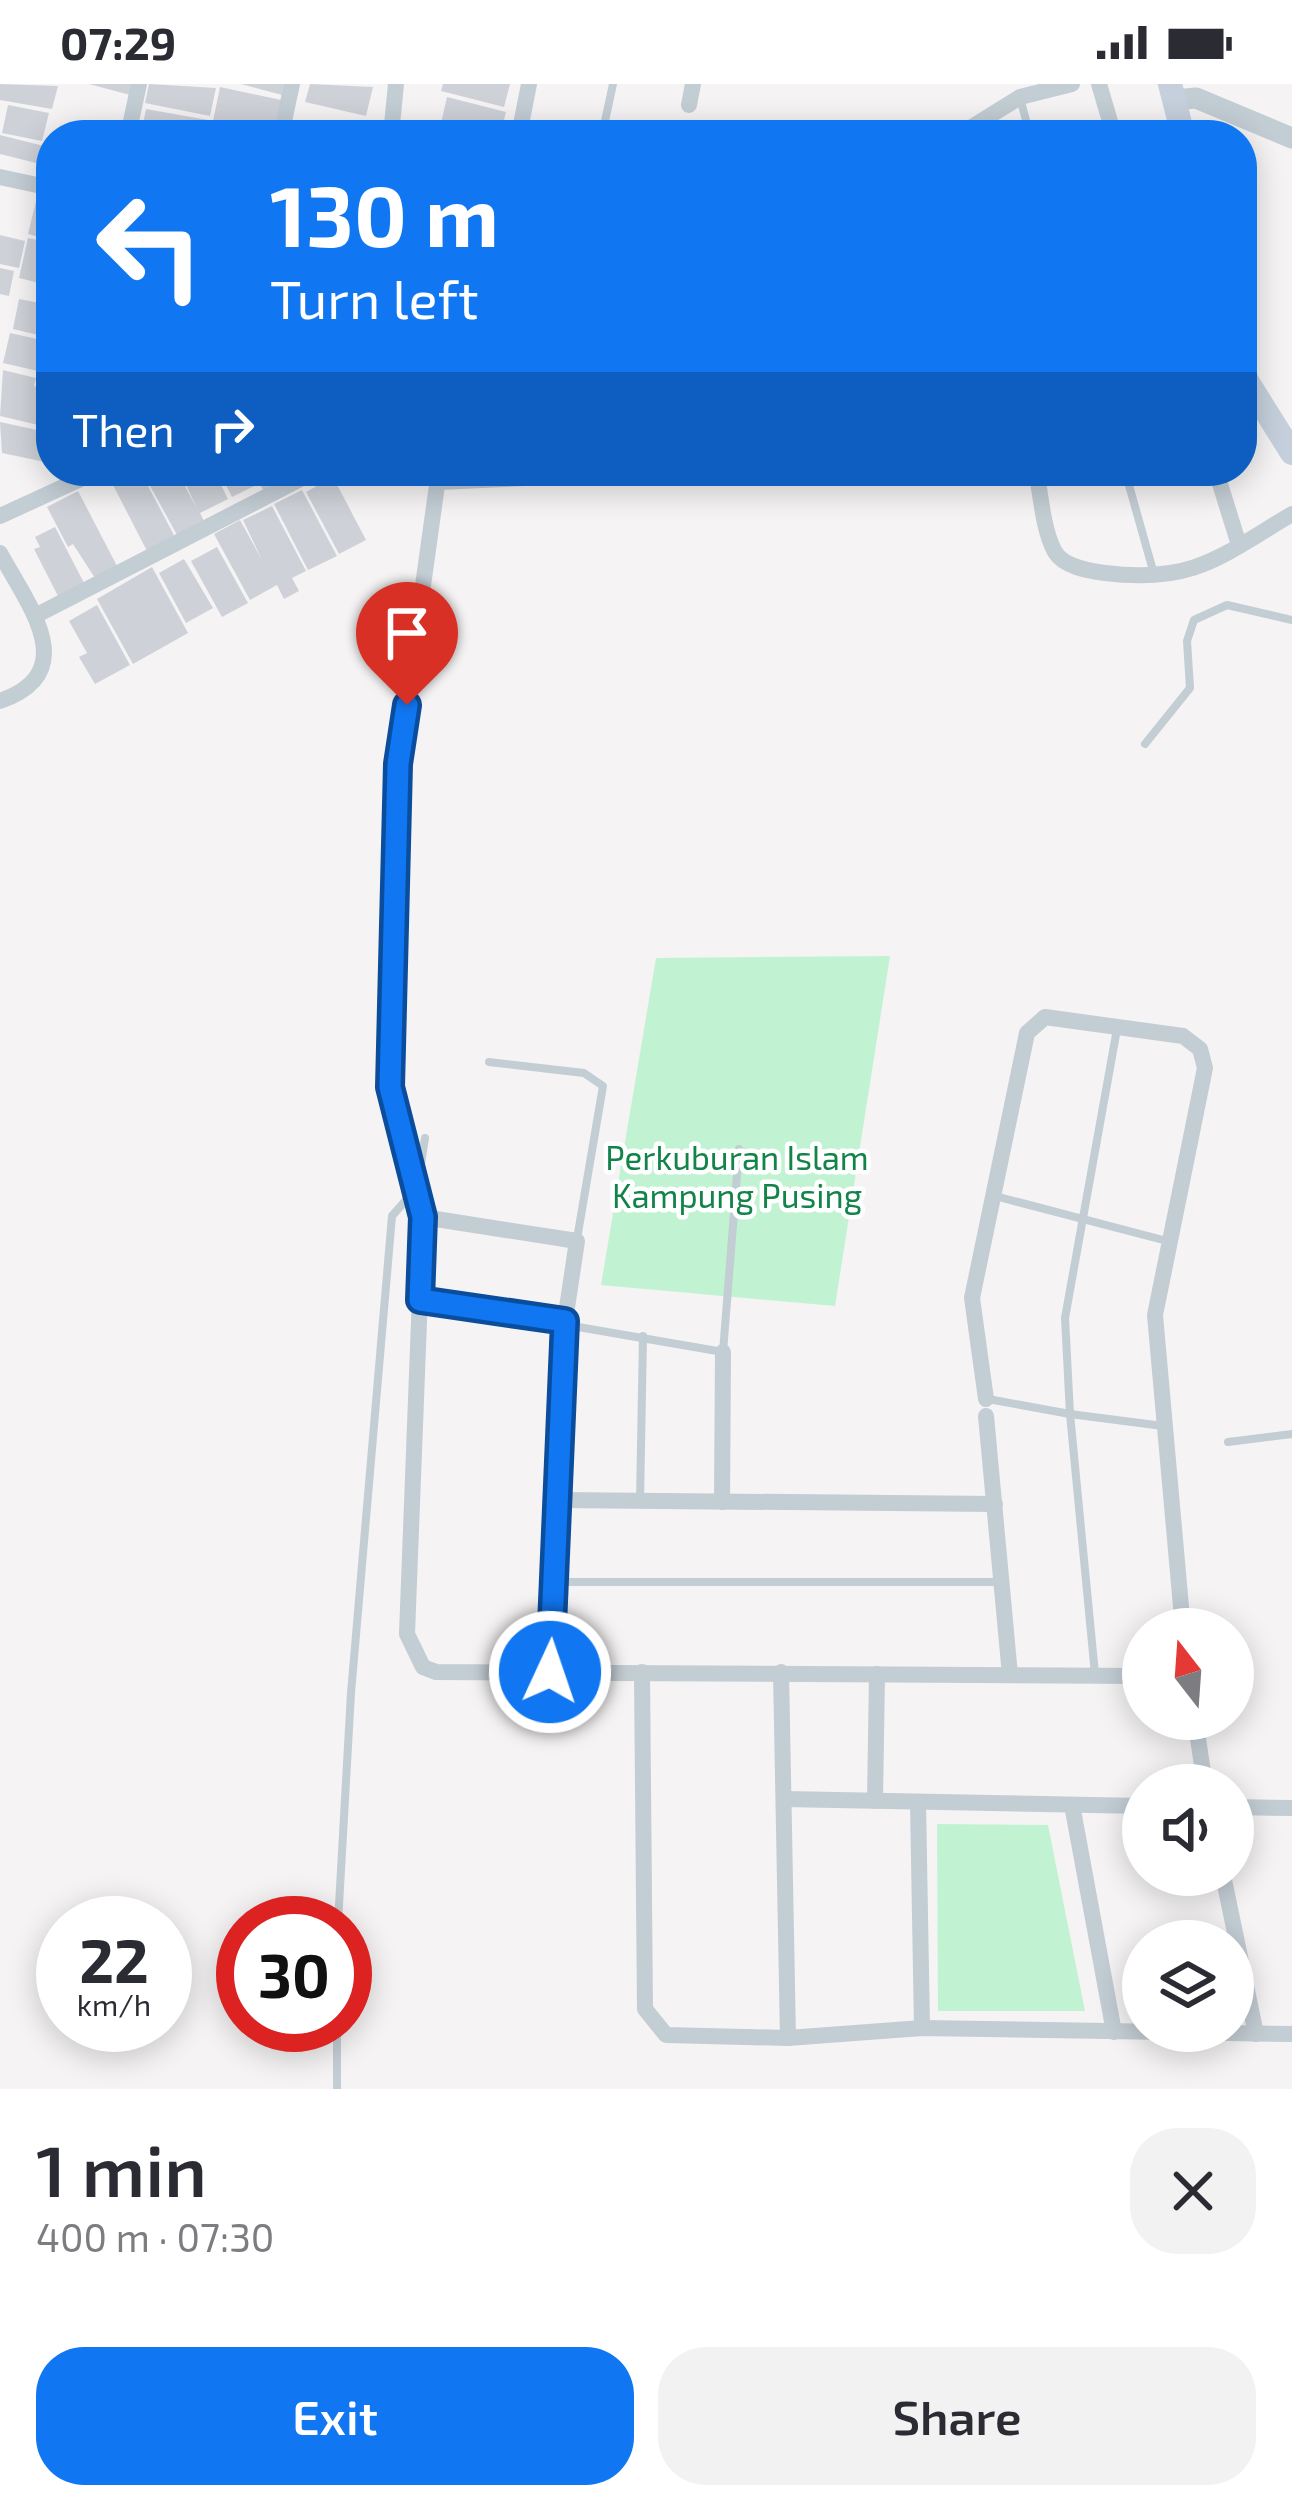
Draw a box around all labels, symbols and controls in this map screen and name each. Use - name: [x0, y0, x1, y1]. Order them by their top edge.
- text: 07:29: [60, 15, 176, 69]
- text: 130 m: [270, 163, 499, 264]
- icon: left: [72, 168, 228, 324]
- text: Turn left: [270, 265, 479, 330]
- icon: right: [199, 396, 265, 462]
- text: Then: [72, 402, 175, 456]
- pin: [356, 582, 458, 705]
- icon: arrive: [374, 600, 440, 666]
- park label: Perkuburan Islam Kampung Pusing: [605, 1137, 869, 1215]
- north arrow: [1122, 1608, 1254, 1740]
- map controls: [1122, 1608, 1254, 2052]
- position arrow: [487, 1609, 613, 1735]
- button: sound: [1122, 1764, 1254, 1896]
- speed limit sign: 30: [216, 1896, 372, 2052]
- button: layers: [1122, 1920, 1254, 2052]
- text: 22: [79, 1923, 149, 1995]
- text: km/h: [77, 1986, 151, 2022]
- text: 1 min: [36, 2125, 207, 2211]
- button: close: [1130, 2128, 1256, 2254]
- text: 400 m · 07:30: [36, 2213, 274, 2260]
- button: Exit: [36, 2347, 634, 2485]
- button: Share: [658, 2347, 1256, 2485]

